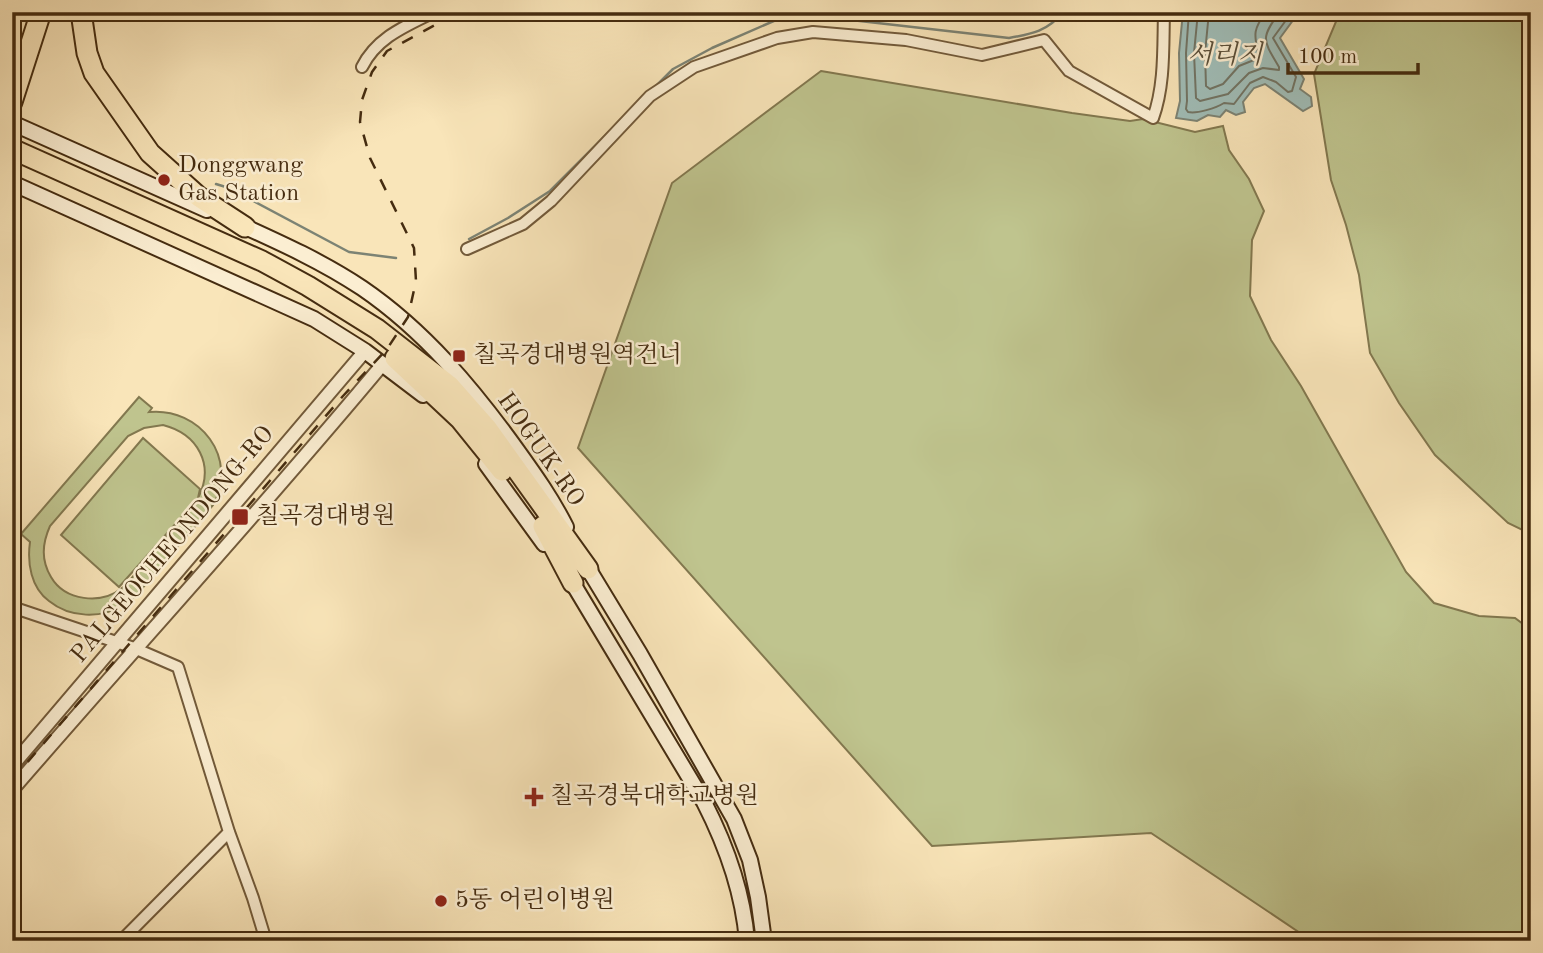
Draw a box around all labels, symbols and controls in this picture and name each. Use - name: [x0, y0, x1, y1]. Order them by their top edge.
- scale bar: [1288, 32, 1417, 76]
- water label: 서리지: [1187, 40, 1265, 69]
- text: 100 m: [1298, 47, 1357, 68]
- place label: Donggwang Gas Station: [178, 154, 303, 206]
- marker: Donggwang Gas Station: [156, 172, 172, 188]
- place label: 칠곡경대병원역건너: [473, 342, 682, 368]
- marker: 칠곡경대병원역건너: [451, 348, 467, 364]
- street label: HOGUK-RO: [492, 389, 588, 511]
- street label: PALGEOCHEONDONG-RO: [67, 422, 279, 668]
- place label: 칠곡경대병원: [256, 503, 395, 529]
- marker: 칠곡경대병원: [230, 507, 250, 527]
- place label: 칠곡경북대학교병원: [550, 782, 759, 809]
- marker: 칠곡경북대학교병원: [524, 787, 544, 807]
- place label: 5동 어린이병원: [455, 887, 615, 913]
- marker: 5동 어린이병원: [433, 893, 449, 909]

